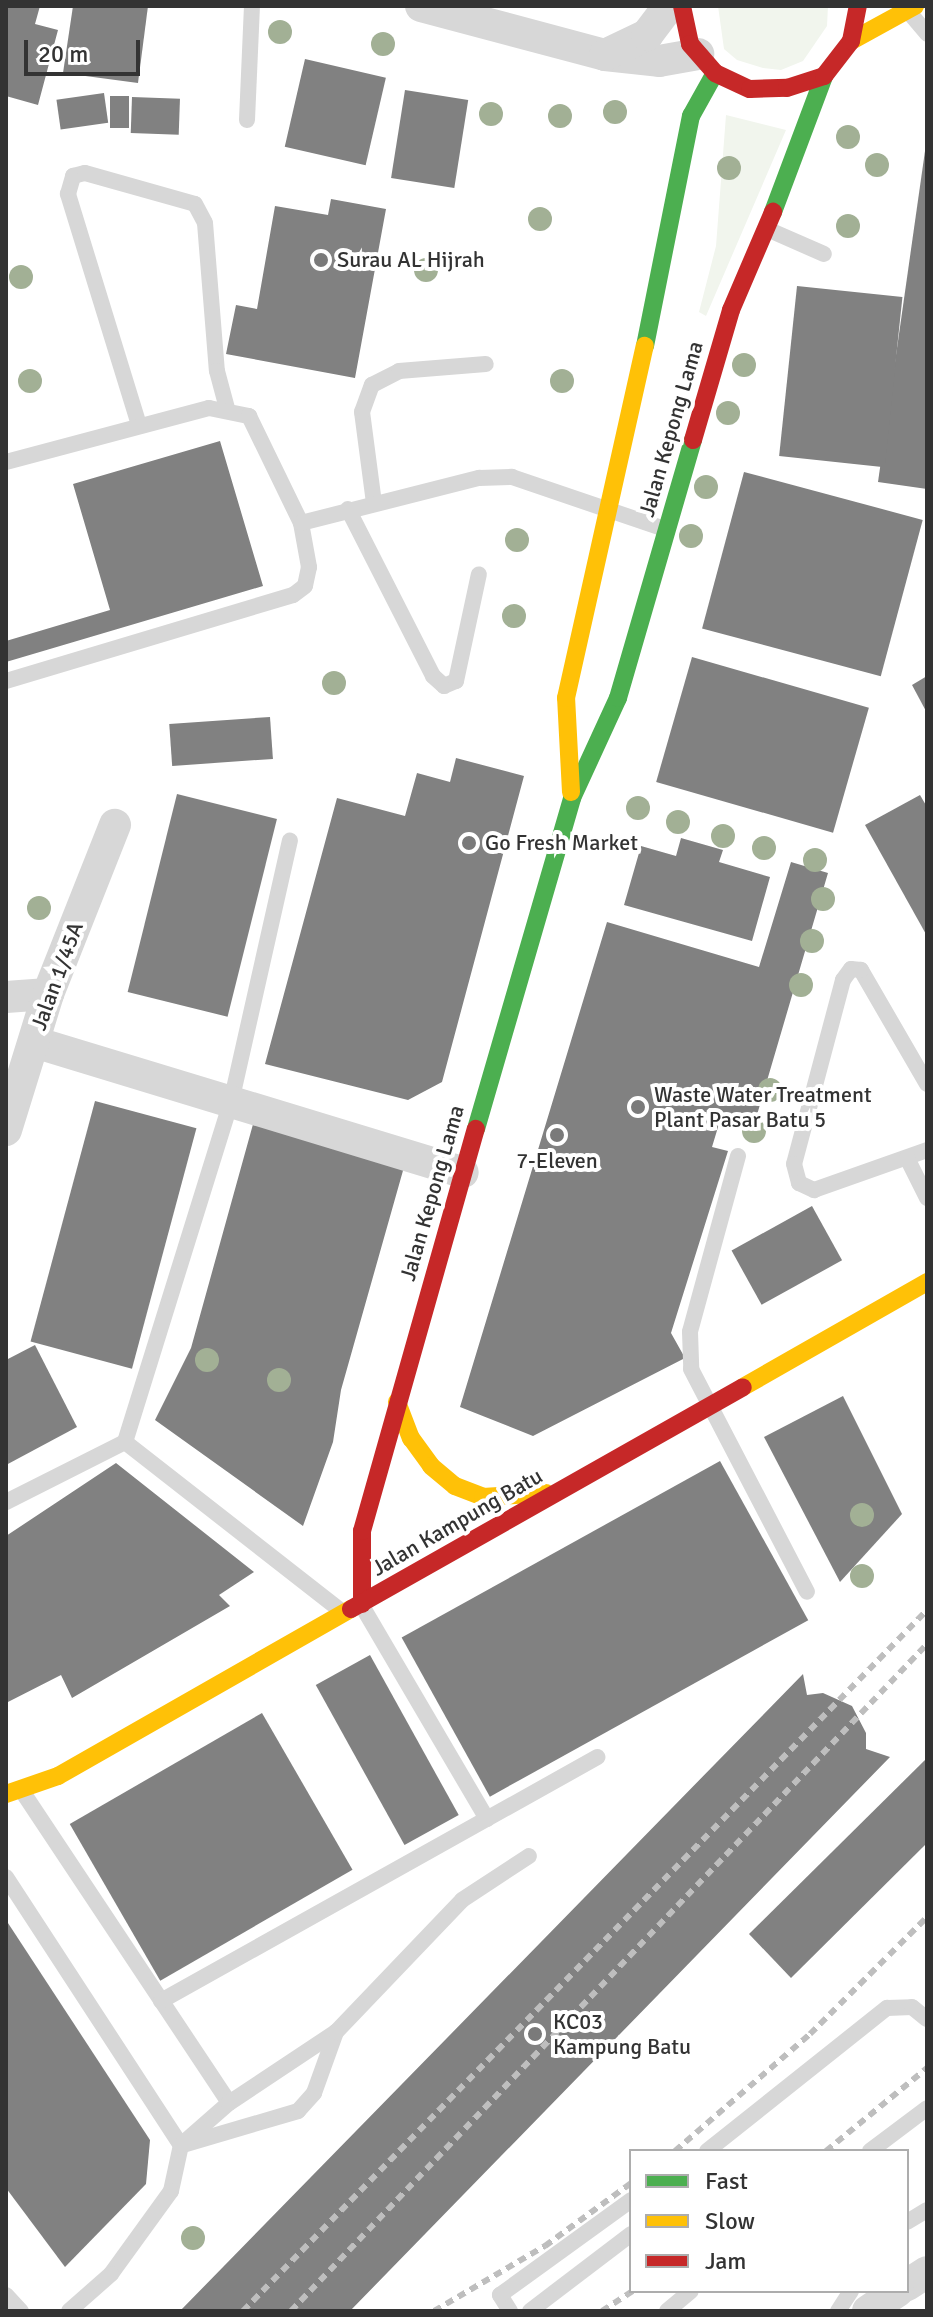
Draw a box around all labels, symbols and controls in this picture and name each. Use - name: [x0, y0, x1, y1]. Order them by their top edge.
- scale bar: [28, 24, 144, 74]
- text: 20 m: [38, 39, 88, 69]
- place label: Surau AL Hijrah: [337, 247, 485, 273]
- marker: Surau AL Hijrah: [312, 251, 330, 269]
- street label: Jalan Kepong Lama: [633, 338, 709, 520]
- place label: Go Fresh Market: [485, 830, 638, 856]
- marker: Go Fresh Market: [460, 834, 478, 852]
- street label: Jalan 1/45A: [25, 918, 89, 1034]
- place label: Waste Water Treatment Plant Pasar Batu 5: [654, 1081, 872, 1132]
- marker: Waste Water Treatment Plant Pasar Batu 5: [629, 1098, 647, 1116]
- street label: Jalan Kepong Lama: [394, 1102, 470, 1284]
- marker: 7-Eleven: [548, 1126, 566, 1144]
- place label: 7-Eleven: [516, 1148, 598, 1174]
- street label: Jalan Kampung Batu: [367, 1462, 547, 1582]
- place label: KC03 Kampung Batu: [553, 2008, 691, 2060]
- marker: KC03 Kampung Batu: [524, 2023, 546, 2045]
- legend: [629, 2149, 909, 2293]
- text: Fast: [705, 2166, 748, 2196]
- text: Slow: [705, 2206, 755, 2236]
- text: Jam: [705, 2246, 746, 2276]

